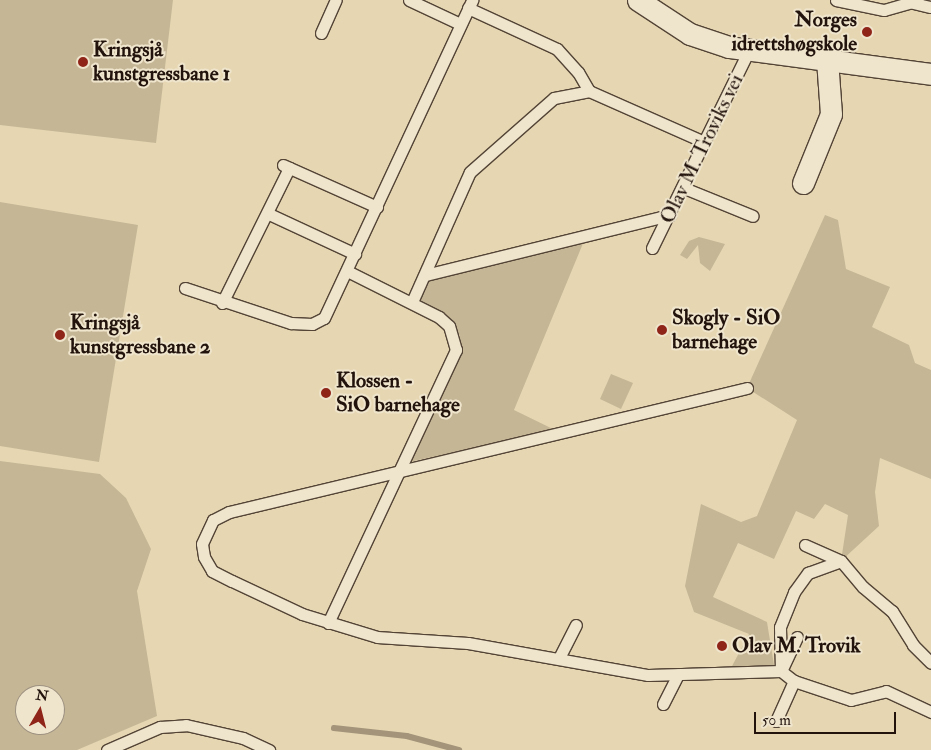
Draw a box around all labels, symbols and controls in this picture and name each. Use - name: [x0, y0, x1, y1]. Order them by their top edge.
- place label: Norges idrettshøgskole: [731, 7, 857, 57]
- marker: Norges idrettshøgskole: [861, 26, 873, 38]
- place label: Kringsjå kunstgressbane 1: [93, 37, 230, 87]
- marker: Kringsjå kunstgressbane 1: [77, 56, 89, 68]
- street label: Olav M. Troviks vei: [655, 70, 749, 228]
- place label: Skogly - SiO barnehage: [672, 305, 780, 355]
- place label: Kringsjå kunstgressbane 2: [70, 310, 210, 360]
- marker: Skogly - SiO barnehage: [656, 324, 668, 336]
- marker: Kringsjå kunstgressbane 2: [54, 329, 66, 341]
- place label: Klossen - SiO barnehage: [336, 368, 460, 418]
- marker: Klossen - SiO barnehage: [320, 387, 332, 399]
- place label: Olav M. Trovik: [732, 633, 861, 659]
- marker: Olav M. Trovik: [716, 640, 728, 652]
- north arrow: [15, 685, 65, 735]
- text: N: [35, 686, 49, 705]
- scale bar: [756, 702, 898, 734]
- text: 50 m: [762, 711, 791, 730]

